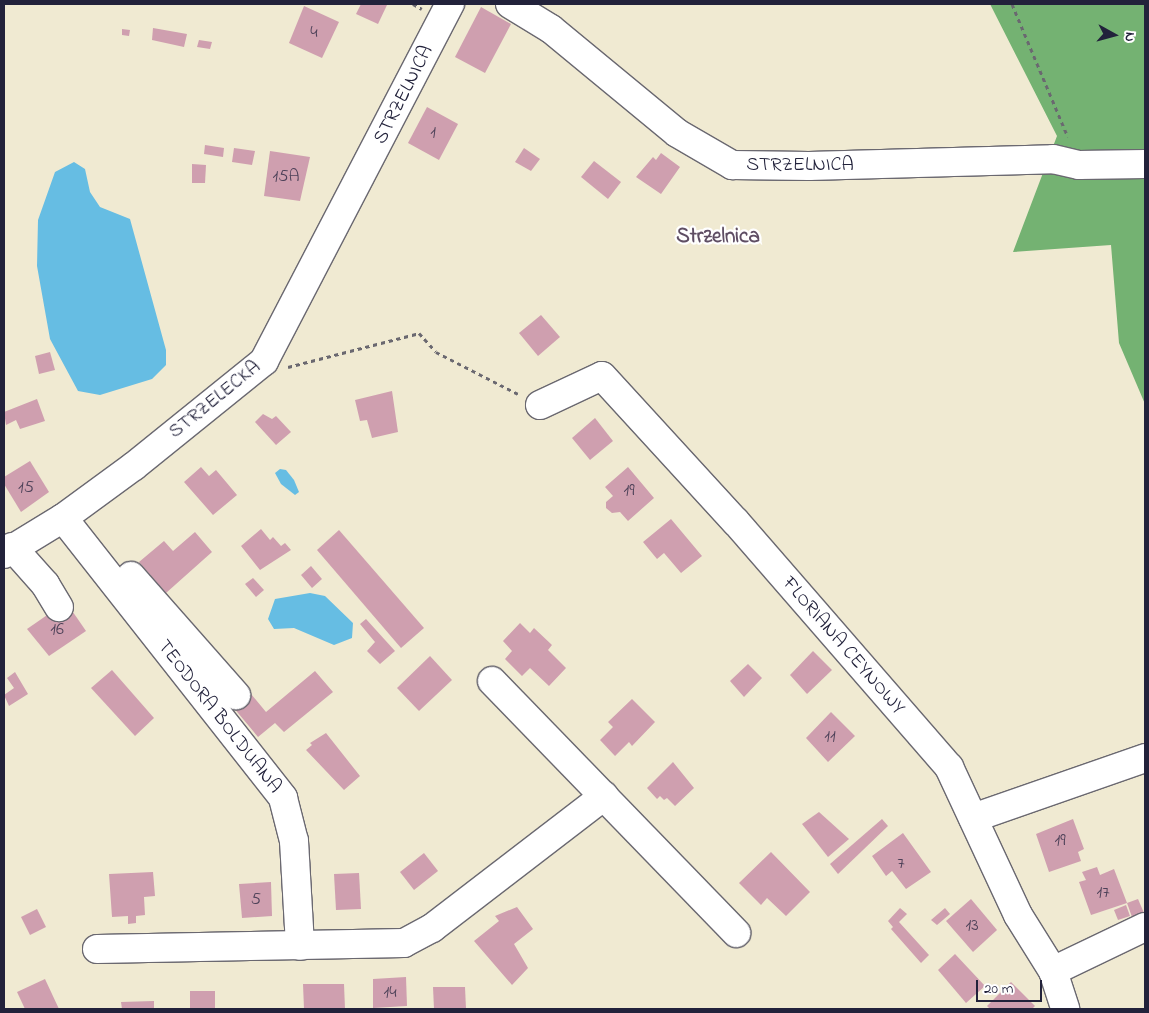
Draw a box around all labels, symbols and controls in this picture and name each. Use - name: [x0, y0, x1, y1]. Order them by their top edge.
- north arrow: [1089, 10, 1139, 60]
- house number: 4: [310, 22, 318, 44]
- text: N: [1118, 31, 1140, 43]
- street label: STRZELNICA: [369, 42, 439, 148]
- house number: 1: [430, 122, 436, 144]
- street label: STRZELNICA: [746, 153, 854, 177]
- house number: 15A: [272, 166, 300, 188]
- district label: Strzelnica: [676, 224, 760, 250]
- street label: STRZELECKA: [164, 356, 266, 444]
- house number: 15: [18, 477, 34, 499]
- house number: 19: [623, 480, 635, 502]
- street label: FLORIANA CEYNOWY: [777, 572, 909, 720]
- house number: 16: [50, 619, 64, 641]
- street label: TEODORA BOLDUANA: [152, 635, 286, 799]
- house number: 11: [824, 726, 836, 748]
- house number: 19: [1054, 830, 1066, 852]
- house number: 7: [897, 853, 905, 875]
- house number: 17: [1096, 882, 1110, 904]
- house number: 5: [251, 889, 261, 911]
- house number: 13: [965, 915, 979, 937]
- scale bar: [979, 970, 1045, 1002]
- text: 20 m: [984, 978, 1013, 1000]
- house number: 14: [383, 982, 397, 1004]

